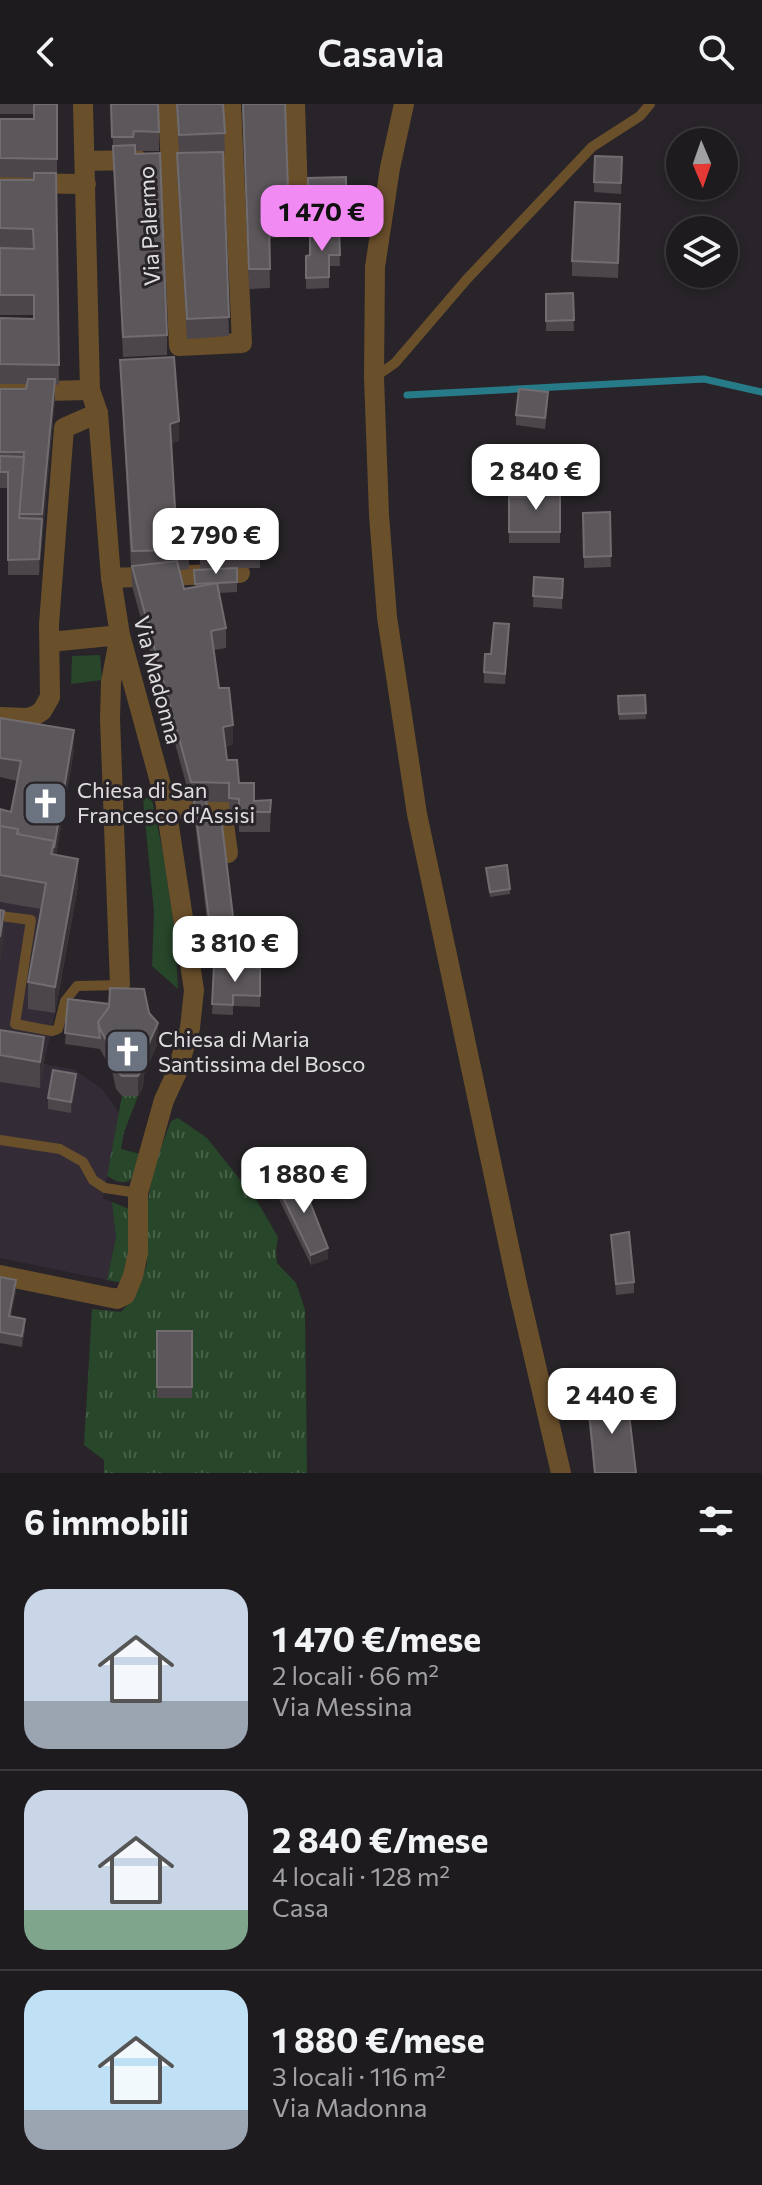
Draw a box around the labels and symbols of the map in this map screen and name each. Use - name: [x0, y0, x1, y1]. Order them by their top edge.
- north arrow: [666, 128, 738, 200]
- street label: Via Palermo: [132, 165, 165, 287]
- pin: 1 470 €: [248, 185, 396, 253]
- pin: 2 840 €: [462, 444, 610, 512]
- pin: 2 790 €: [142, 508, 290, 576]
- street label: Via Madonna: [128, 613, 189, 747]
- place label: Chiesa di San Francesco d'Assisi: [77, 776, 255, 828]
- church icon: Chiesa di San Francesco d'Assisi: [22, 779, 70, 827]
- pin: 3 810 €: [161, 916, 309, 984]
- place label: Chiesa di Maria Santissima del Bosco: [158, 1025, 366, 1077]
- church icon: Chiesa di Maria Santissima del Bosco: [103, 1028, 151, 1076]
- pin: 1 880 €: [230, 1147, 378, 1215]
- pin: 2 440 €: [538, 1368, 686, 1436]

